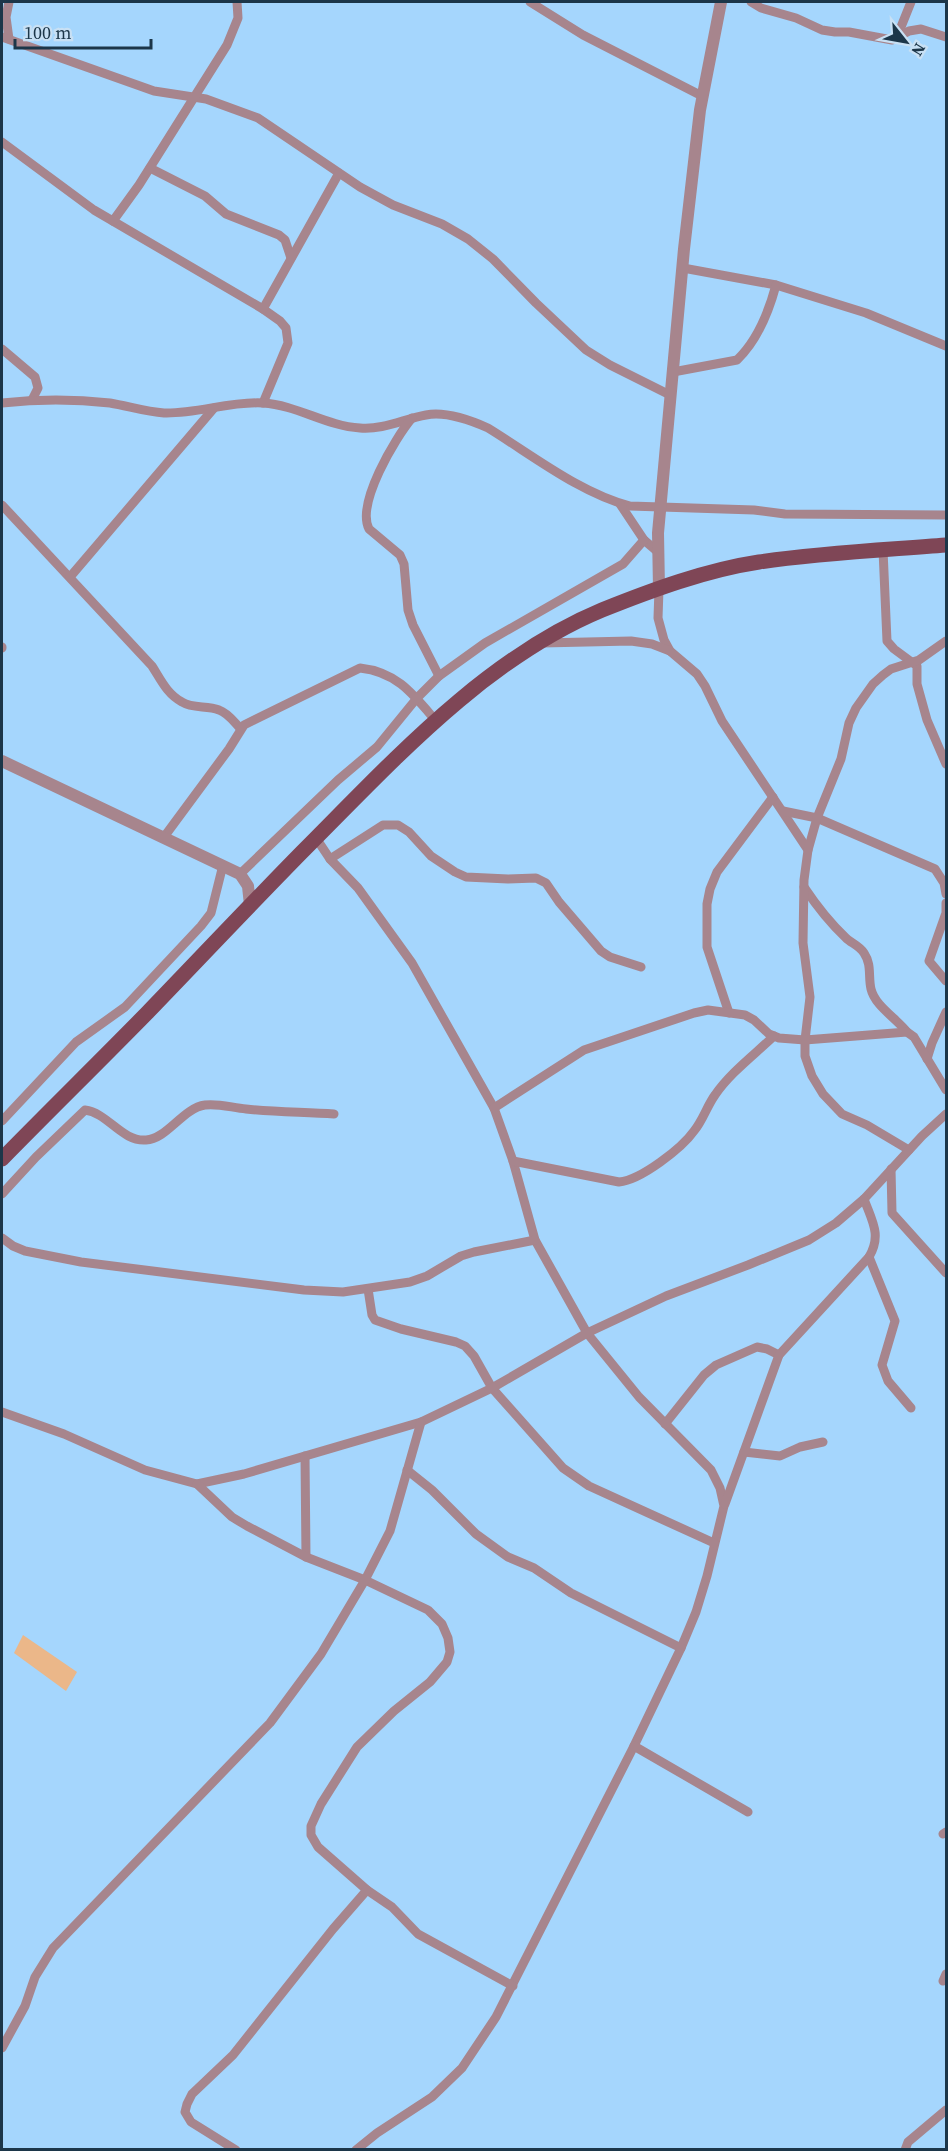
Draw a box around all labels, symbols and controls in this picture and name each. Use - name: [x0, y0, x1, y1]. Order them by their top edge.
- scale bar: [15, 12, 152, 50]
- north arrow: [876, 12, 936, 72]
- text: 100 m: [24, 20, 71, 45]
- text: N: [906, 39, 931, 61]

